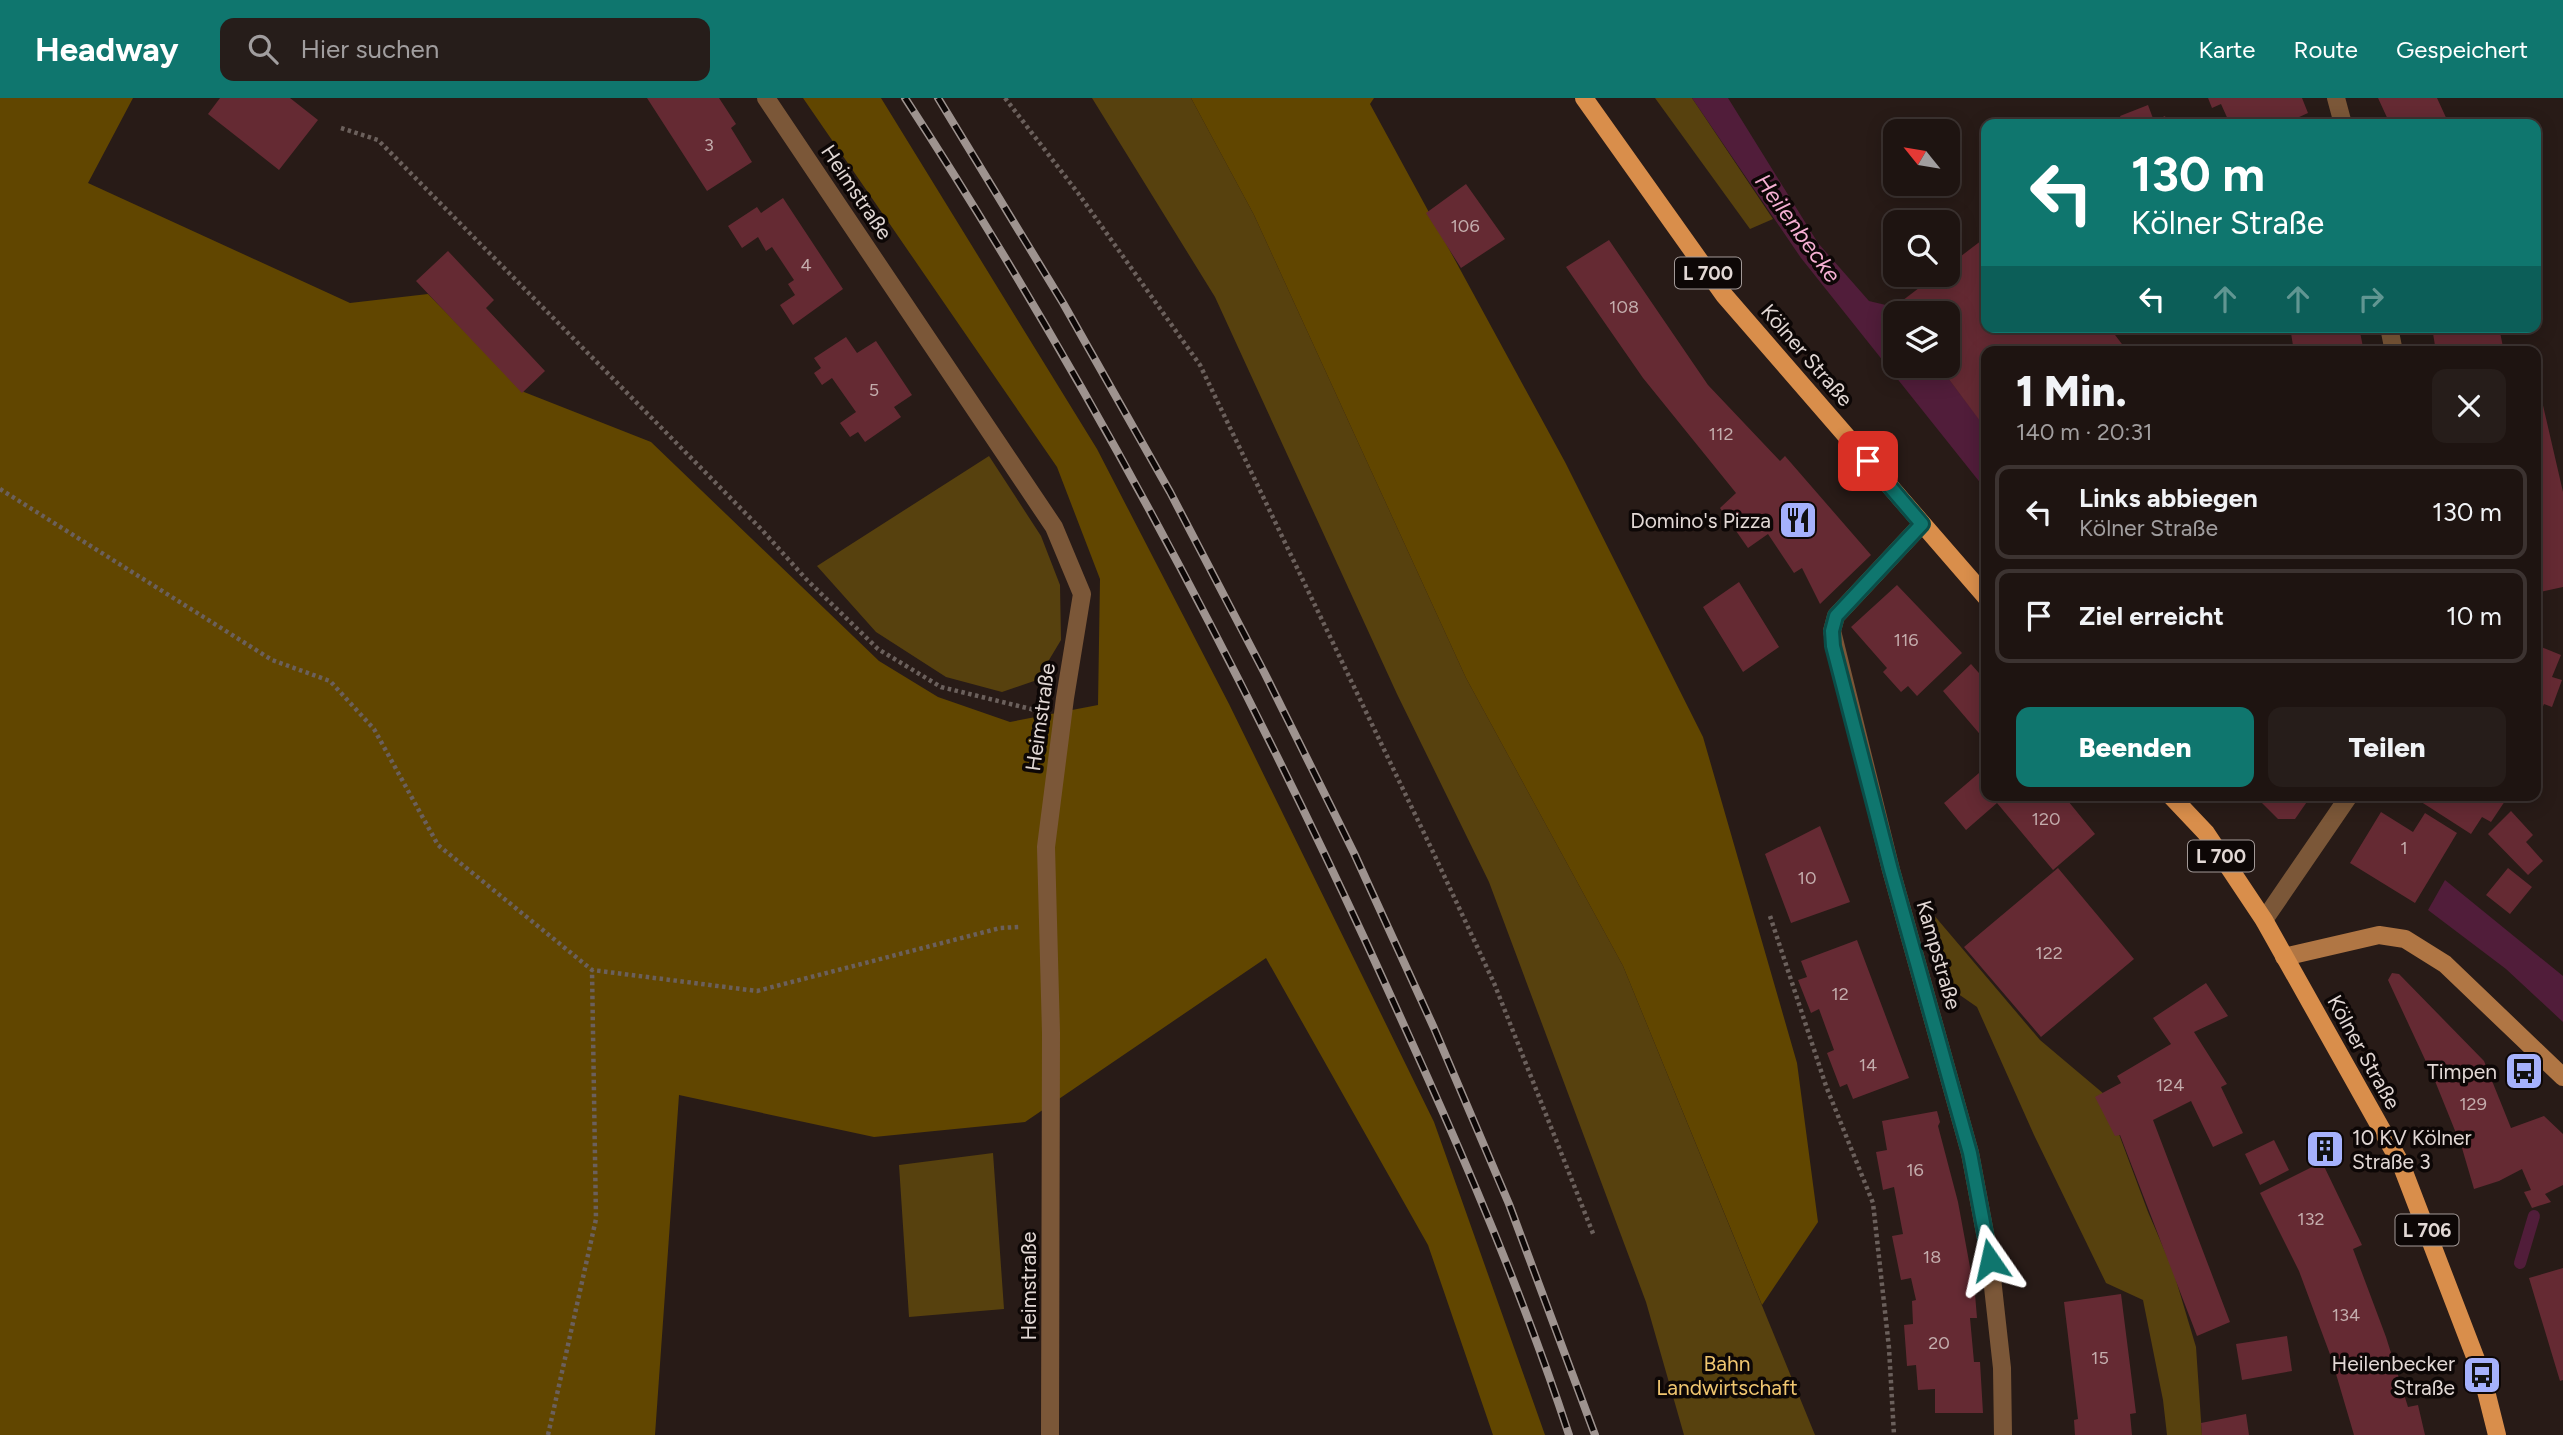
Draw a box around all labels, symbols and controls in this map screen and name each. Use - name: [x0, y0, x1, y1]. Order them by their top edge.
- search box: [220, 18, 710, 81]
- text: Headway: [35, 30, 178, 69]
- icon: search: [244, 30, 282, 68]
- text: Hier suchen: [300, 33, 439, 65]
- text: Karte: [2199, 35, 2255, 64]
- text: Route: [2293, 35, 2358, 64]
- text: Gespeichert: [2396, 35, 2528, 64]
- north arrow: [1883, 119, 1960, 196]
- map controls: [1883, 119, 1960, 378]
- house number: 3: [704, 134, 714, 156]
- street label: Heimstraße: [816, 140, 898, 244]
- text: 130 m: [2131, 144, 2265, 203]
- icon: left: [2016, 147, 2107, 238]
- water label: Heilenbecke: [1749, 168, 1847, 288]
- text: Kölner Straße: [2131, 204, 2324, 242]
- button: search: [1883, 210, 1960, 287]
- house number: 106: [1450, 215, 1480, 237]
- house number: 4: [800, 254, 812, 276]
- road number: L 700: [1675, 258, 1741, 288]
- icon: left: [2133, 280, 2171, 318]
- icon: ahead: [2206, 280, 2244, 318]
- icon: ahead: [2279, 280, 2317, 318]
- icon: right: [2352, 280, 2390, 318]
- house number: 108: [1609, 296, 1639, 318]
- street label: Kölner Straße: [1756, 299, 1858, 411]
- button: layers: [1883, 301, 1960, 378]
- text: 1 Min.: [2016, 366, 2127, 417]
- button: close: [2432, 369, 2506, 443]
- house number: 5: [869, 379, 879, 401]
- text: 140 m · 20:31: [2016, 418, 2152, 446]
- house number: 112: [1709, 423, 1733, 445]
- pin: [1838, 431, 1898, 491]
- icon: arrive: [1849, 442, 1887, 480]
- text: Links abbiegen: [2079, 482, 2258, 514]
- icon: left: [2020, 493, 2058, 531]
- text: 130 m: [2432, 496, 2502, 528]
- restaurant icon: Domino's Pizza: [1777, 499, 1819, 541]
- place label: Domino's Pizza: [1630, 508, 1771, 533]
- text: Kölner Straße: [2079, 514, 2218, 542]
- icon: arrive: [2020, 597, 2058, 635]
- text: Ziel erreicht: [2079, 600, 2224, 632]
- text: 10 m: [2446, 600, 2502, 632]
- house number: 116: [1893, 629, 1919, 651]
- street label: Heimstraße: [1020, 661, 1060, 773]
- button: Beenden: [2016, 707, 2254, 787]
- button: Teilen: [2268, 707, 2506, 787]
- house number: 120: [2031, 808, 2061, 830]
- house number: 1: [2400, 837, 2408, 859]
- road number: L 700: [2188, 841, 2254, 872]
- house number: 10: [1798, 867, 1816, 889]
- street label: Kampstraße: [1911, 897, 1967, 1013]
- house number: 122: [2035, 942, 2063, 964]
- house number: 12: [1831, 983, 1849, 1005]
- street label: Kölner Straße: [2322, 990, 2406, 1114]
- bus stop icon: Timpen: [2503, 1050, 2545, 1092]
- house number: 14: [1859, 1054, 1877, 1076]
- place label: Timpen: [2427, 1059, 2497, 1084]
- house number: 124: [2156, 1074, 2184, 1096]
- house number: 129: [2459, 1093, 2487, 1115]
- place label: 10 KV Kölner Straße 3: [2352, 1125, 2472, 1174]
- building icon: 10 KV Kölner Straße 3: [2304, 1128, 2346, 1170]
- house number: 16: [1906, 1159, 1924, 1181]
- house number: 132: [2297, 1208, 2325, 1230]
- road number: L 706: [2396, 1214, 2458, 1246]
- position arrow: [1953, 1223, 2027, 1297]
- street label: Heimstraße: [1016, 1232, 1041, 1340]
- house number: 18: [1923, 1246, 1941, 1268]
- house number: 134: [2332, 1304, 2360, 1326]
- house number: 20: [1928, 1332, 1950, 1354]
- house number: 15: [2091, 1347, 2109, 1369]
- park label: Bahn Landwirtschaft: [1656, 1351, 1798, 1400]
- place label: Heilenbecker Straße: [2331, 1351, 2455, 1400]
- bus stop icon: Heilenbecker Straße: [2461, 1354, 2503, 1396]

